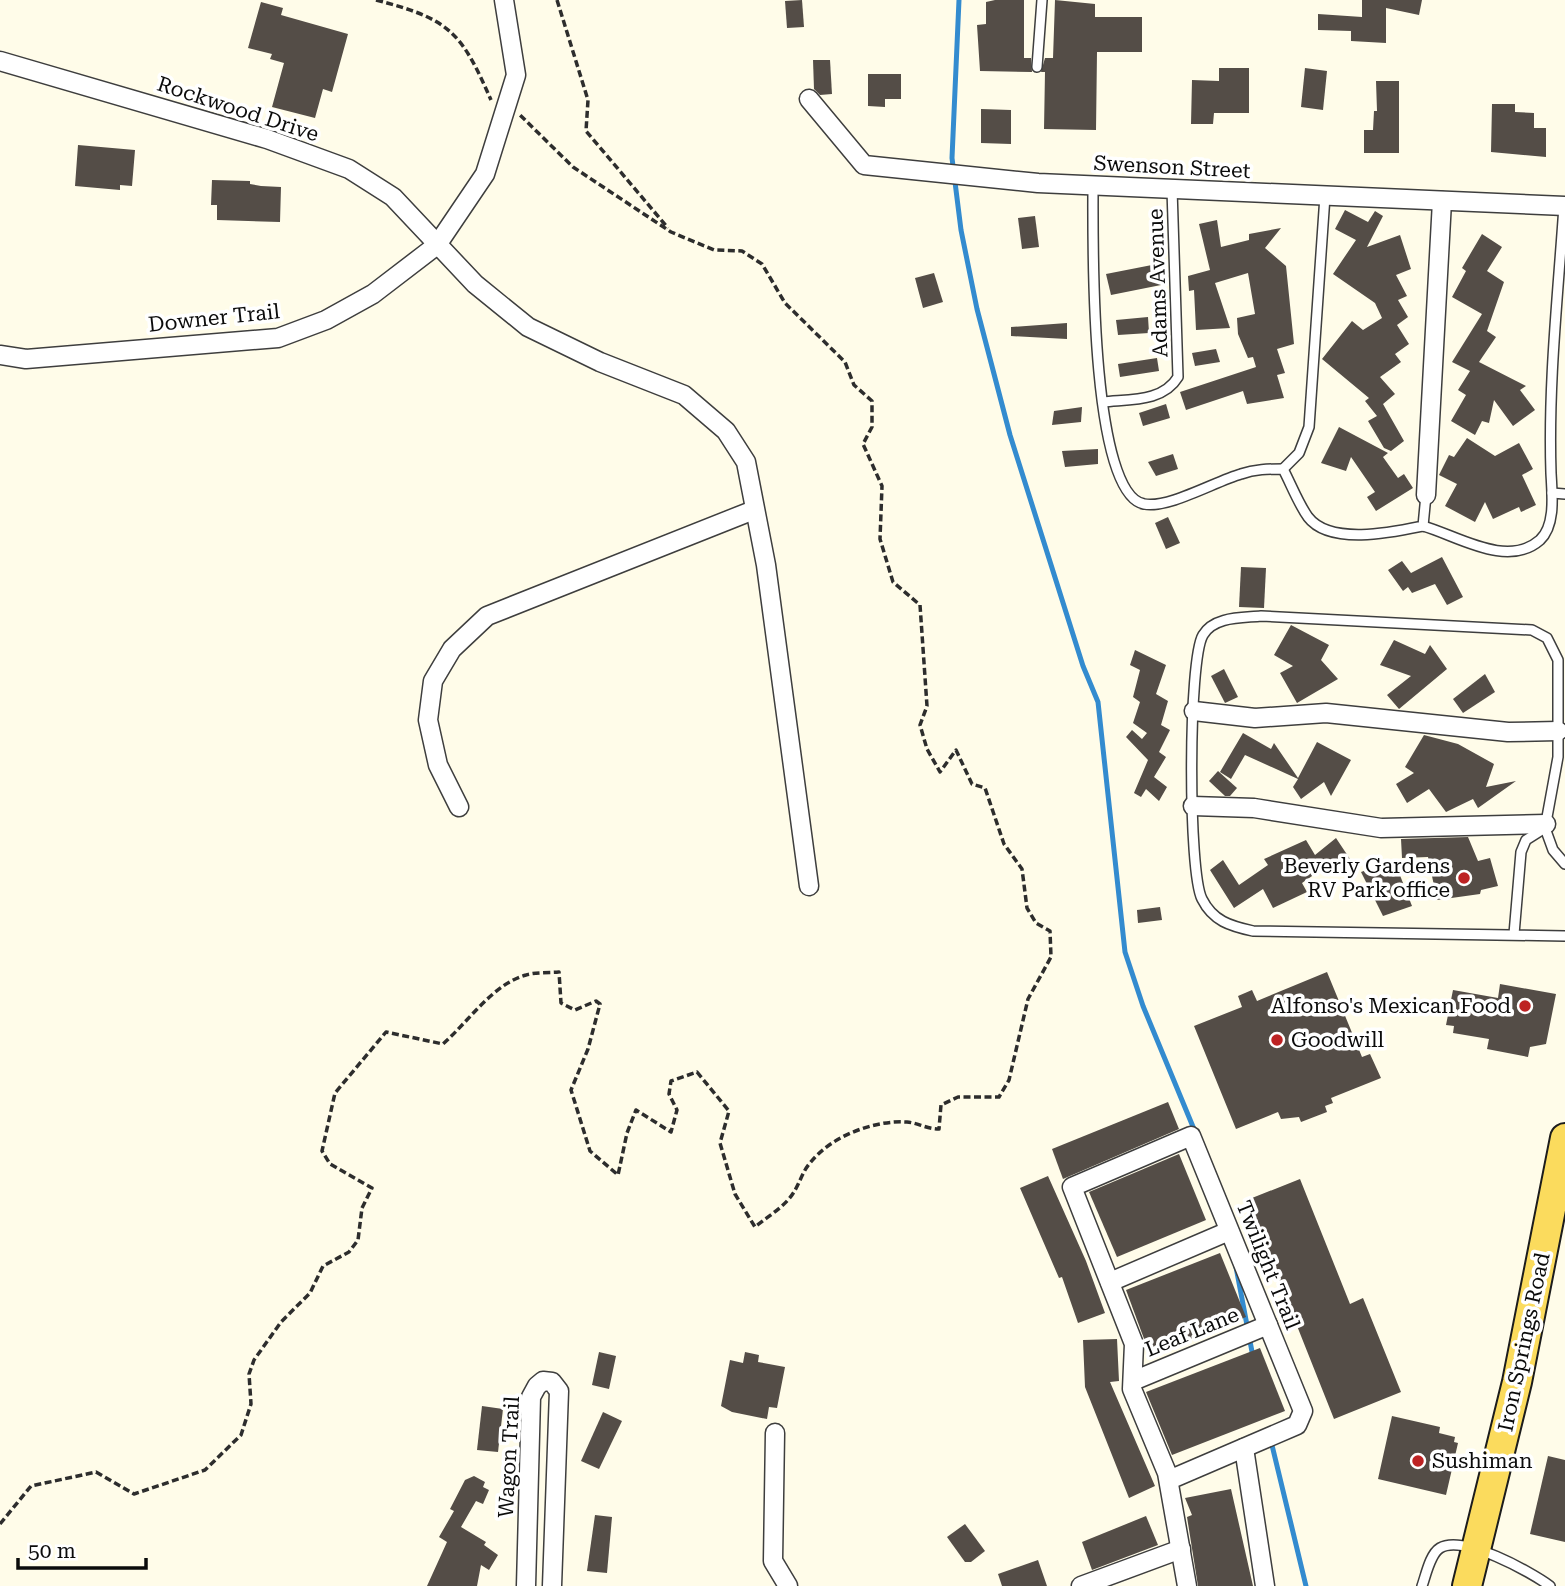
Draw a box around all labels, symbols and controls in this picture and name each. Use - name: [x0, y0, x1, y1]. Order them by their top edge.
- street label: Rockwood Drive: [154, 72, 322, 146]
- street label: Swenson Street: [1093, 151, 1251, 183]
- street label: Adams Avenue: [1143, 208, 1173, 358]
- street label: Downer Trail: [147, 299, 281, 337]
- place label: Beverly Gardens RV Park office: [1283, 854, 1450, 902]
- marker: Beverly Gardens RV Park office: [1456, 870, 1472, 886]
- place label: Alfonso's Mexican Food: [1271, 994, 1512, 1018]
- marker: Alfonso's Mexican Food: [1517, 998, 1533, 1014]
- place label: Goodwill: [1291, 1028, 1385, 1052]
- marker: Goodwill: [1269, 1032, 1285, 1048]
- street label: Twilight Trail: [1231, 1197, 1305, 1333]
- street label: Iron Springs Road: [1493, 1250, 1555, 1434]
- street label: Leaf Lane: [1142, 1302, 1242, 1362]
- street label: Wagon Trail: [494, 1395, 524, 1518]
- place label: Sushiman: [1432, 1449, 1533, 1473]
- marker: Sushiman: [1410, 1453, 1426, 1469]
- scale bar: [18, 1526, 145, 1570]
- text: 50 m: [28, 1539, 76, 1563]

